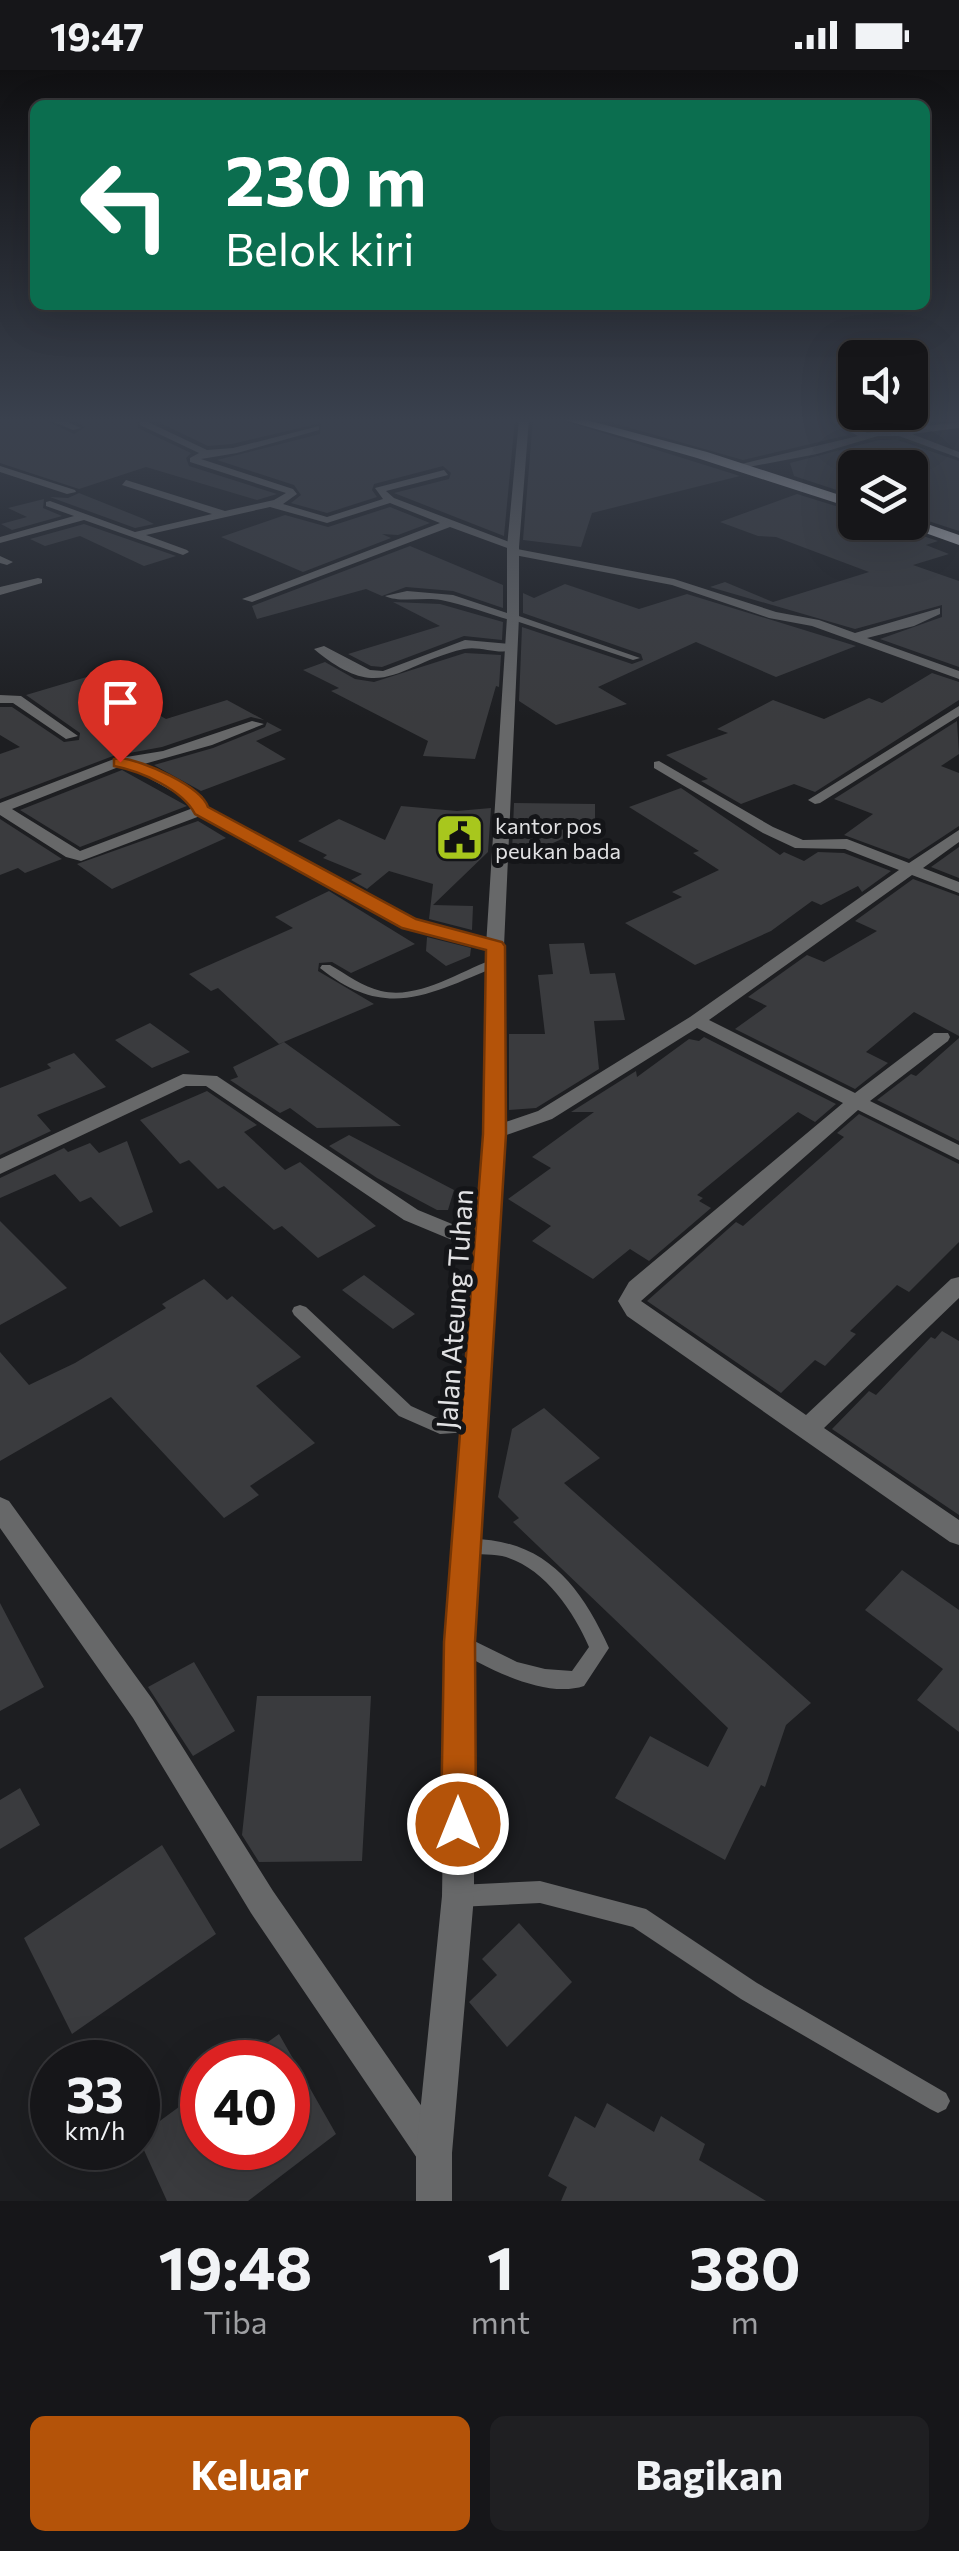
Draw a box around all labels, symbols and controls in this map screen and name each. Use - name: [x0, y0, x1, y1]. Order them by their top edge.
- text: 19:47: [50, 12, 144, 59]
- text: 230 m: [225, 135, 427, 220]
- icon: left: [60, 140, 190, 270]
- text: Belok kiri: [225, 220, 415, 275]
- map controls: [838, 340, 928, 540]
- button: sound: [838, 340, 928, 430]
- button: layers: [838, 450, 928, 540]
- pin: [78, 660, 163, 763]
- icon: arrive: [93, 675, 148, 730]
- public building icon: kantor pos peukan bada: [434, 812, 486, 864]
- place label: kantor pos peukan bada: [495, 812, 621, 864]
- street label: Jalan Ateung Tuhan: [429, 1188, 479, 1430]
- position arrow: [406, 1772, 510, 1876]
- speed limit sign: 40: [180, 2040, 310, 2170]
- text: 33: [66, 2062, 124, 2123]
- text: km/h: [65, 2115, 125, 2145]
- text: 19:48: [158, 2229, 312, 2302]
- text: 1: [487, 2229, 514, 2302]
- text: 380: [689, 2229, 801, 2302]
- text: Tiba: [203, 2301, 268, 2341]
- text: mnt: [471, 2301, 530, 2341]
- text: m: [731, 2301, 759, 2341]
- button: Keluar: [30, 2416, 470, 2531]
- button: Bagikan: [490, 2416, 929, 2531]

